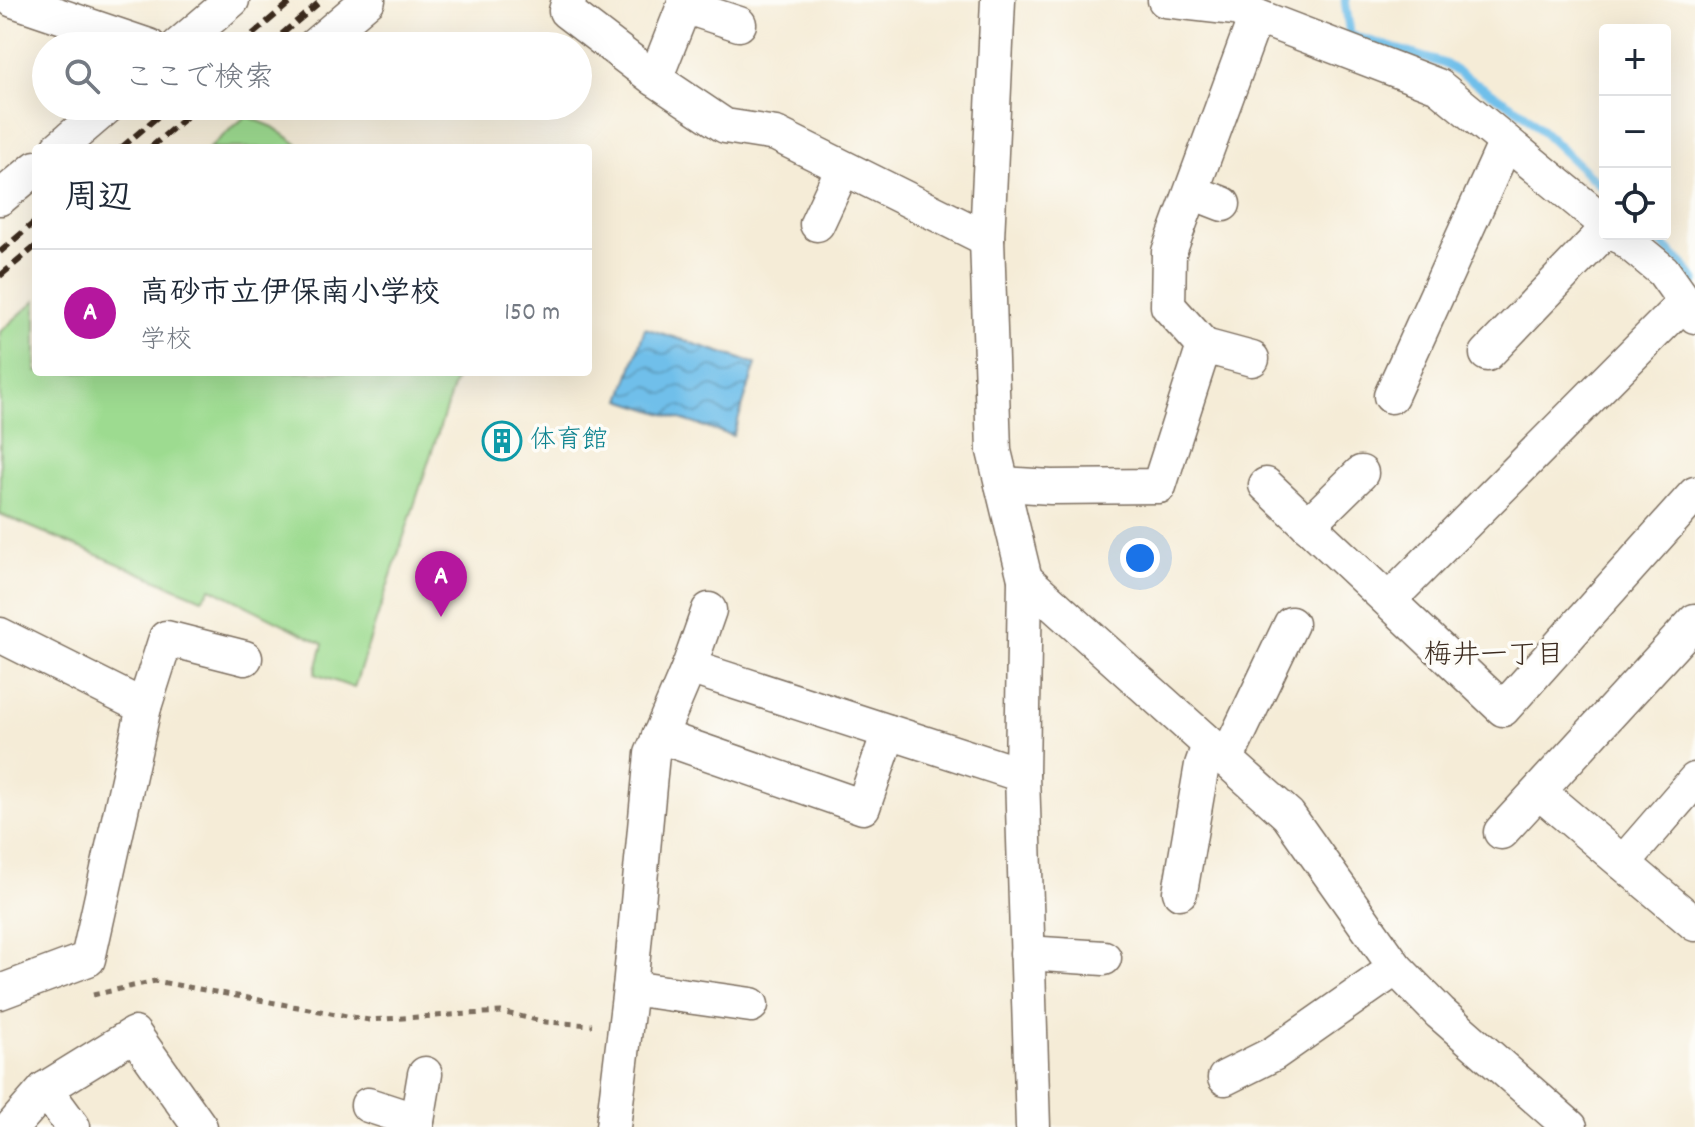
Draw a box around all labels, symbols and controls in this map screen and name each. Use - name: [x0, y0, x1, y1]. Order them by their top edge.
- map controls: [1599, 24, 1671, 240]
- button: +: [1599, 24, 1671, 96]
- search box: [32, 32, 592, 120]
- icon: search: [60, 54, 104, 98]
- text: ここで検索: [124, 59, 274, 102]
- button: −: [1599, 96, 1671, 168]
- button: locate: [1599, 168, 1671, 240]
- text: 周辺: [64, 176, 132, 225]
- text: 高砂市立伊保南小学校: [140, 274, 440, 317]
- text: A: [83, 295, 97, 332]
- text: 150 m: [504, 295, 560, 332]
- text: 学校: [140, 323, 192, 360]
- building icon: 体育館: [481, 420, 523, 462]
- place label: 体育館: [530, 423, 608, 460]
- your location: [1120, 538, 1160, 578]
- pin: A: [415, 551, 467, 617]
- district label: 梅井一丁目: [1424, 638, 1564, 678]

